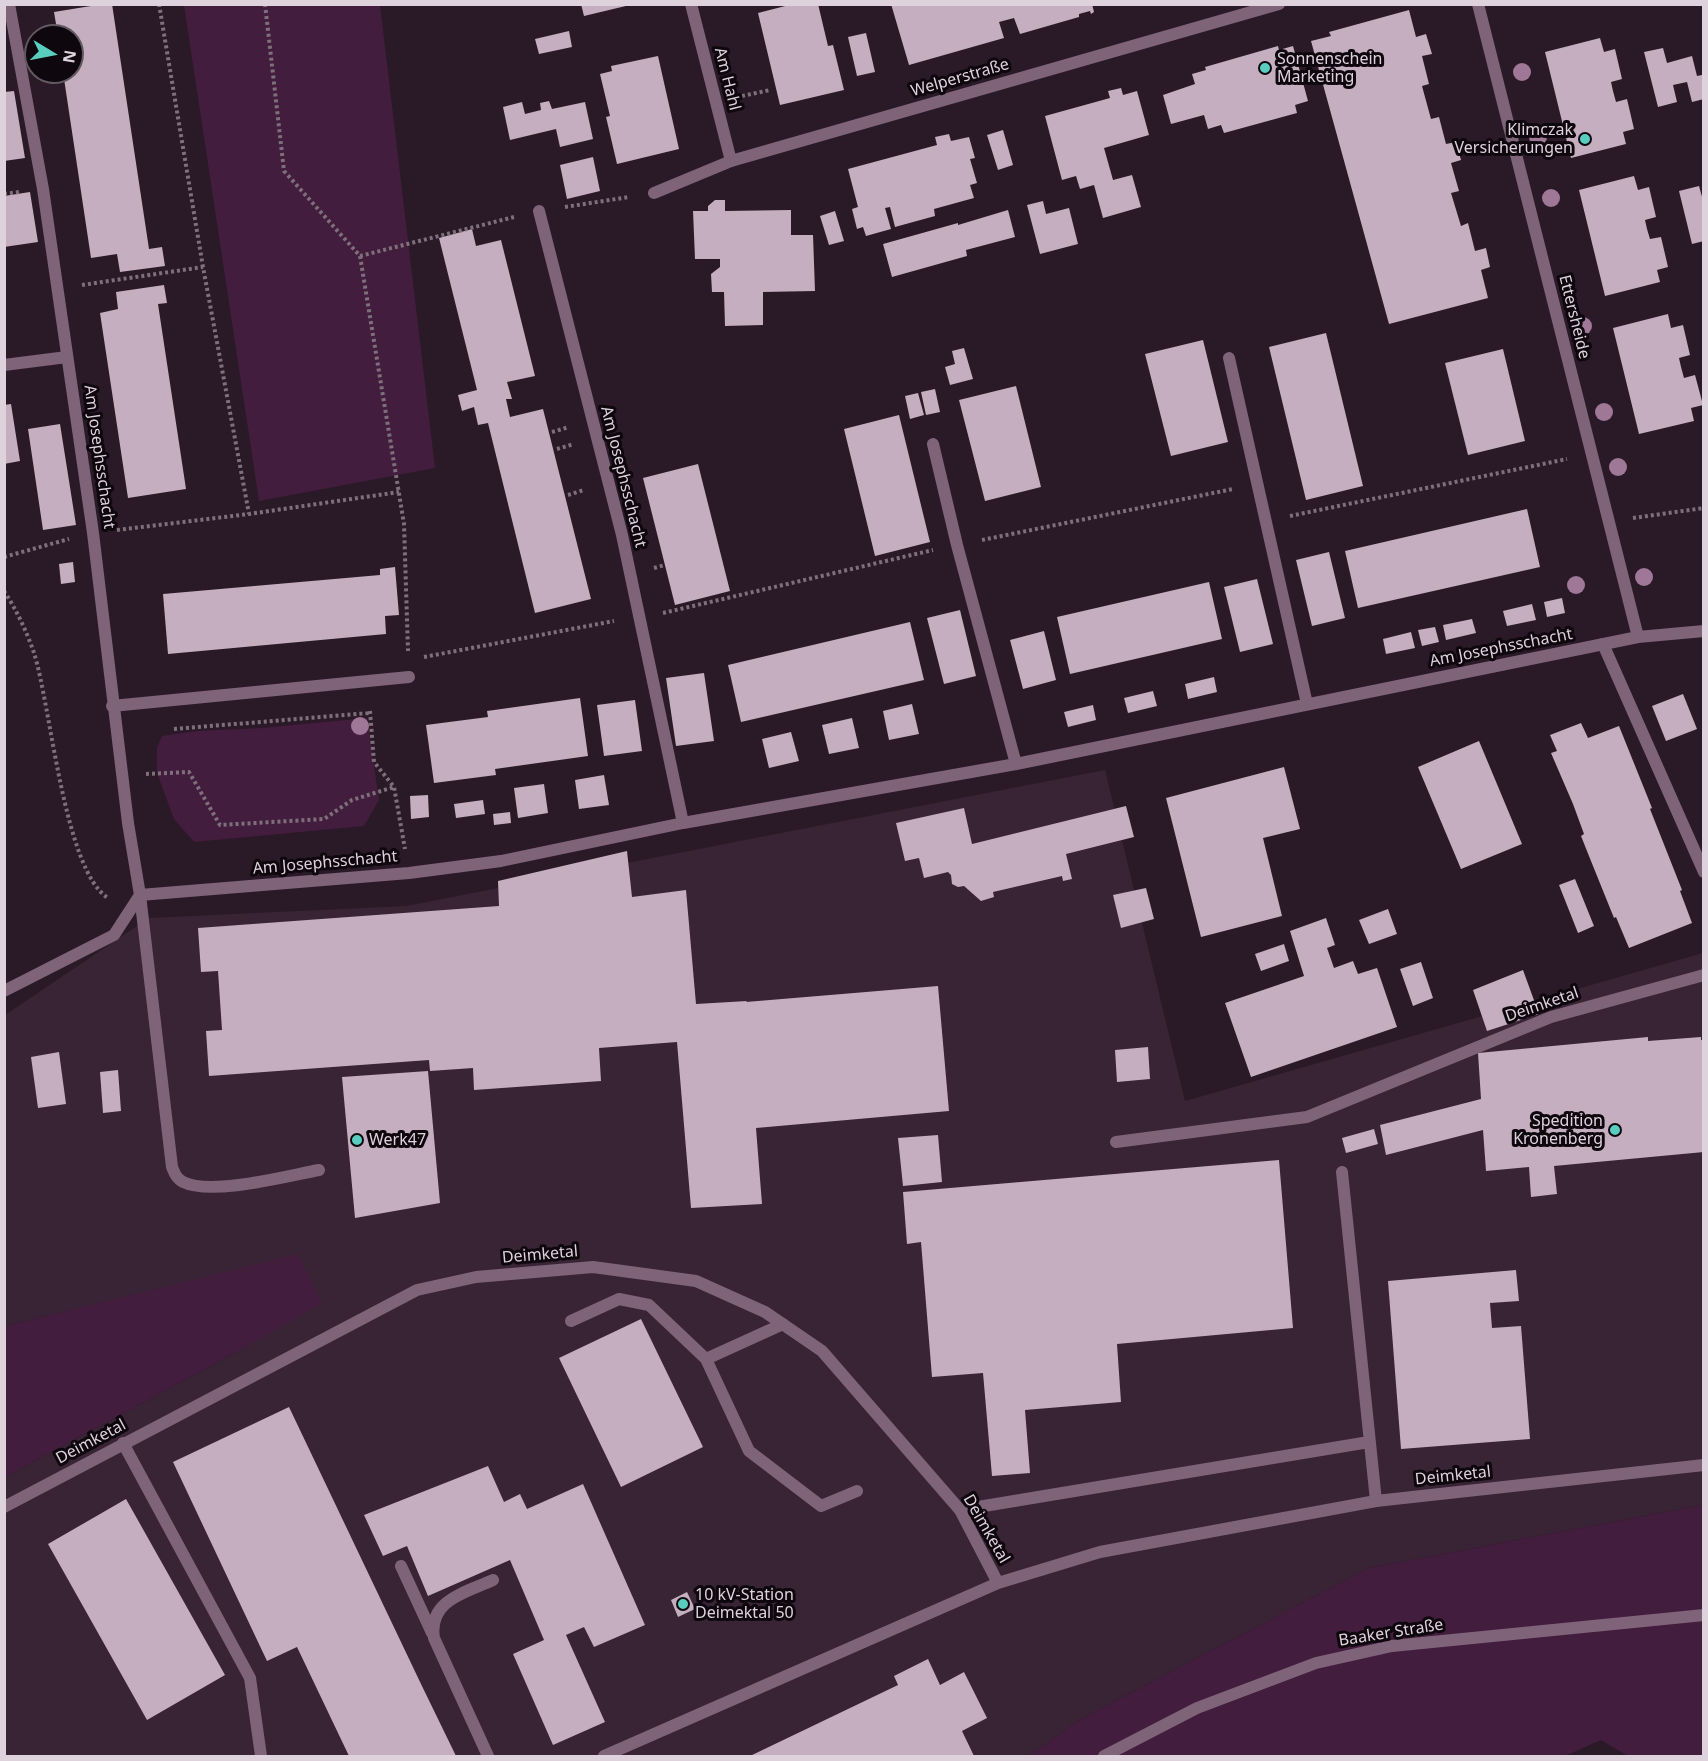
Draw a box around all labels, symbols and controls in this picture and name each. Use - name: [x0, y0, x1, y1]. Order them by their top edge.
- north arrow: [24, 24, 84, 84]
- street label: Am Hahl: [710, 46, 744, 112]
- text: N: [58, 48, 82, 65]
- place label: Sonnenschein Marketing: [1277, 49, 1382, 87]
- street label: Welperstraße: [909, 55, 1011, 101]
- marker: Sonnenschein Marketing: [1258, 61, 1272, 75]
- place label: Klimczak Versicherungen: [1455, 120, 1573, 158]
- marker: Klimczak Versicherungen: [1578, 132, 1592, 146]
- street label: Ettersheide: [1554, 273, 1594, 361]
- street label: Am Josephsschacht: [79, 384, 119, 530]
- street label: Am Josephsschacht: [596, 404, 650, 550]
- street label: Am Josephsschacht: [1428, 625, 1574, 671]
- street label: Am Josephsschacht: [252, 847, 398, 879]
- street label: Deimketal: [1503, 984, 1581, 1026]
- place label: Spedition Kronenberg: [1513, 1111, 1603, 1149]
- marker: Spedition Kronenberg: [1608, 1123, 1622, 1137]
- place label: Werk47: [369, 1130, 426, 1150]
- marker: Werk47: [350, 1133, 364, 1147]
- street label: Deimketal: [501, 1242, 579, 1268]
- street label: Deimketal: [53, 1416, 129, 1468]
- street label: Deimketal: [1414, 1462, 1492, 1490]
- street label: Deimketal: [959, 1491, 1013, 1567]
- place label: 10 kV-Station Deimektal 50: [695, 1585, 794, 1623]
- marker: 10 kV-Station Deimektal 50: [676, 1597, 690, 1611]
- street label: Baaker Straße: [1337, 1615, 1445, 1651]

